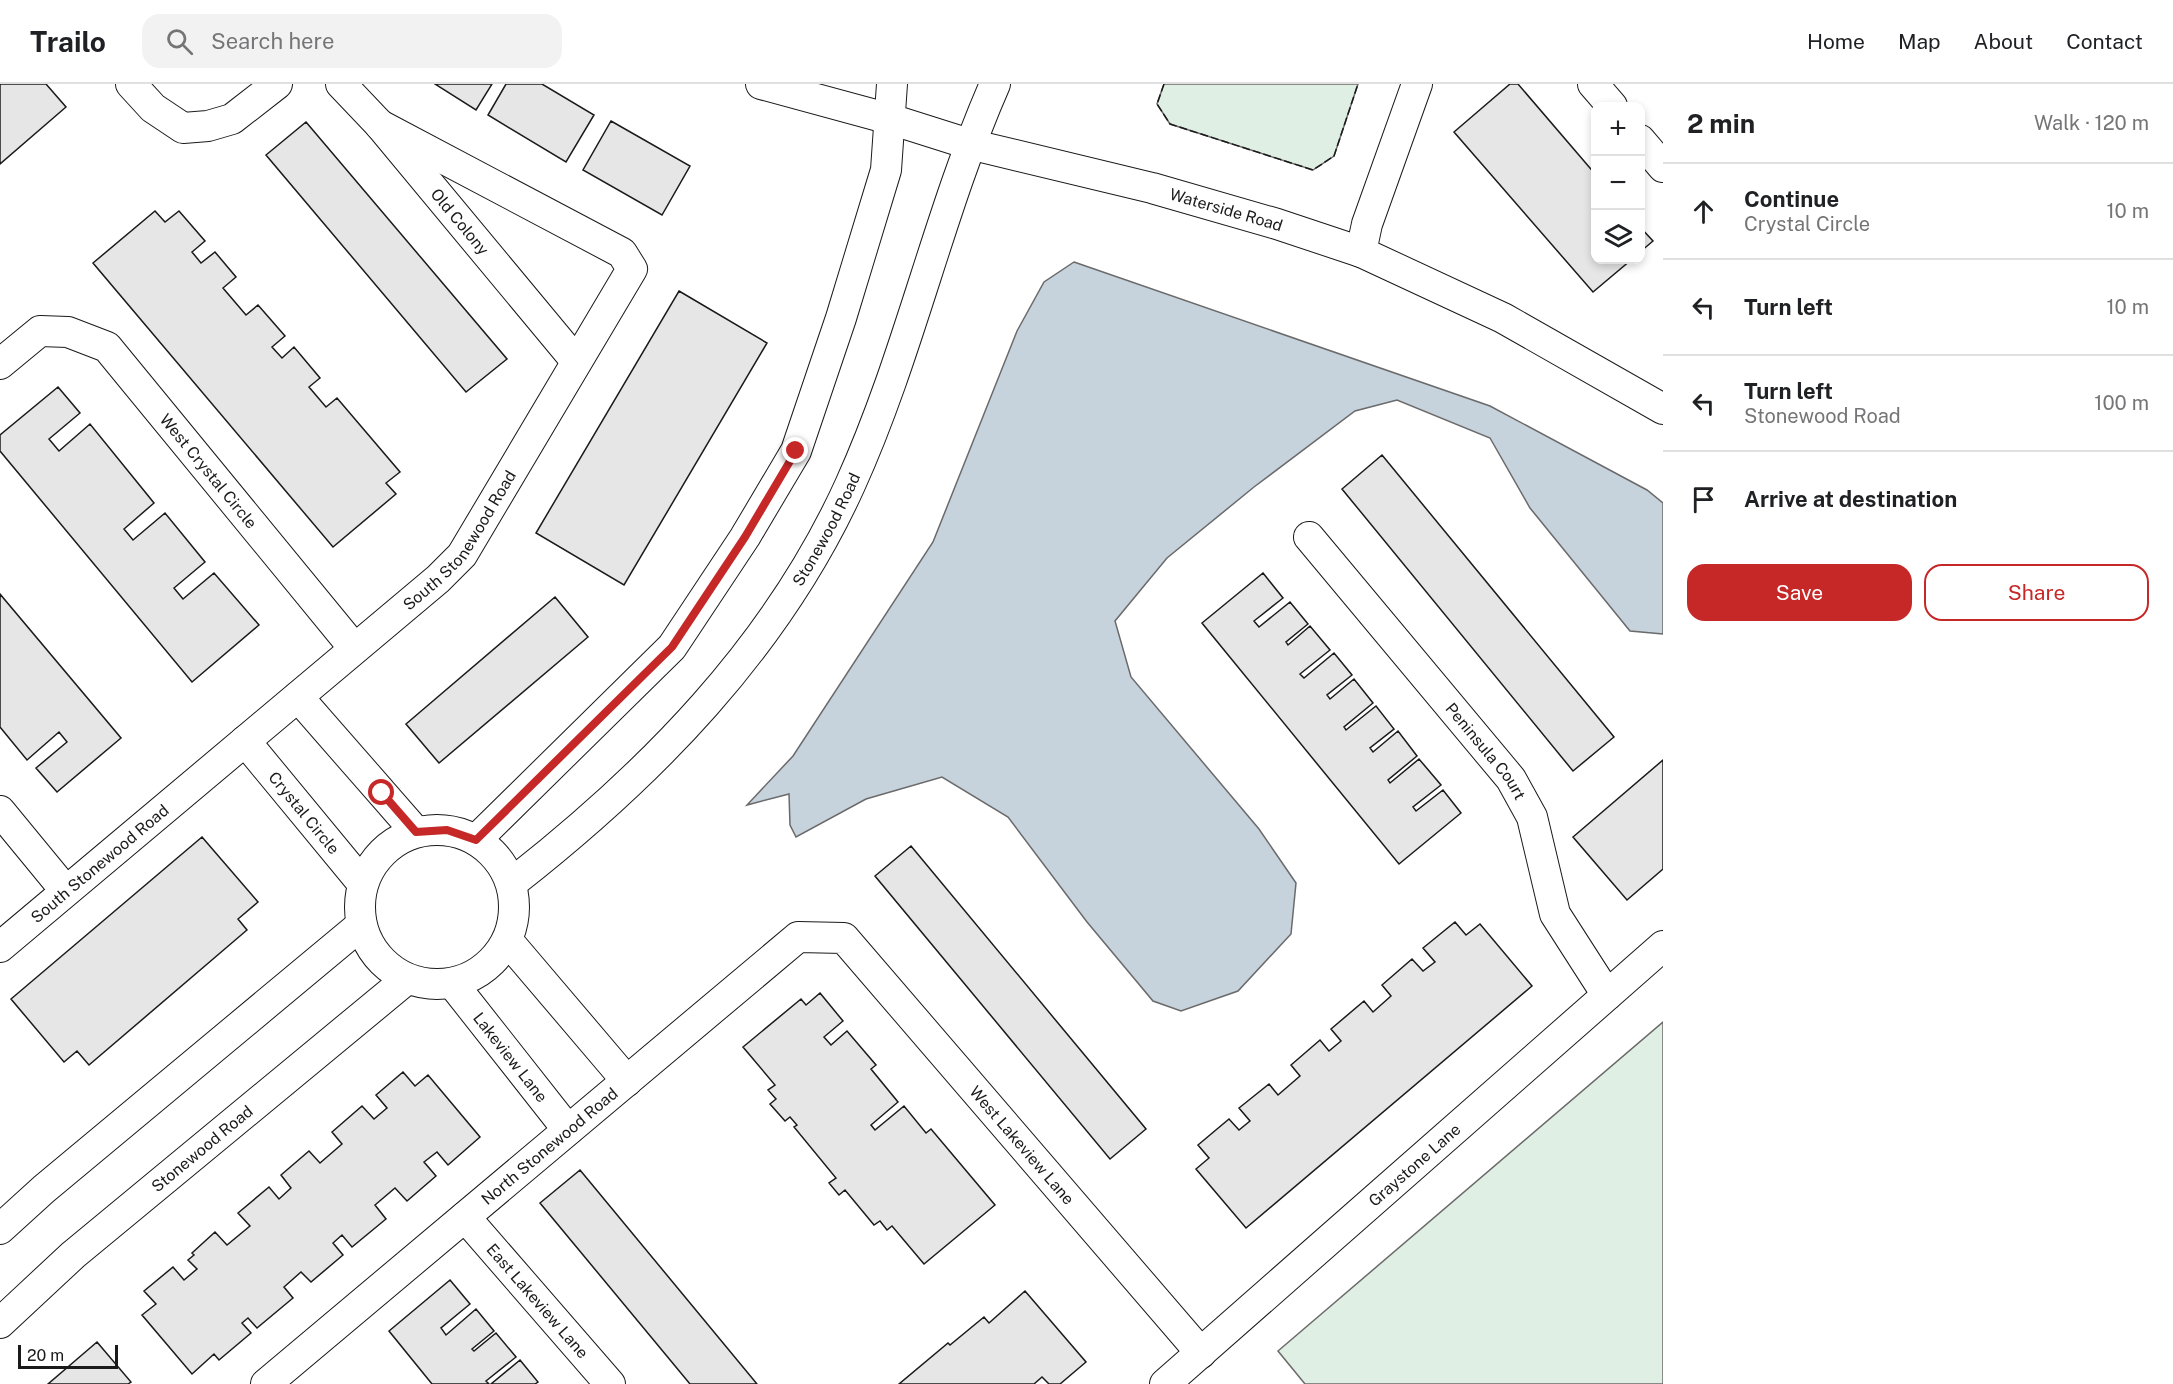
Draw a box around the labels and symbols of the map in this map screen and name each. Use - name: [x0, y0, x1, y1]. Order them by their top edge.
- street label: Old Colony: [427, 184, 493, 259]
- street label: Waterside Road: [1167, 184, 1285, 235]
- street label: West Crystal Circle: [156, 410, 261, 532]
- route end: [782, 437, 808, 463]
- street label: South Stonewood Road: [399, 467, 520, 614]
- street label: Stonewood Road: [788, 470, 864, 589]
- street label: Peninsula Court: [1442, 699, 1530, 803]
- street label: Crystal Circle: [265, 768, 344, 858]
- route start: [368, 779, 394, 805]
- street label: South Stonewood Road: [27, 800, 172, 927]
- street label: Lakeview Lane: [469, 1008, 552, 1106]
- street label: West Lakeview Lane: [966, 1082, 1078, 1208]
- street label: North Stonewood Road: [477, 1083, 621, 1209]
- street label: Stonewood Road: [147, 1101, 256, 1196]
- street label: Graystone Lane: [1364, 1119, 1464, 1210]
- street label: East Lakeview Lane: [483, 1240, 593, 1362]
- scale bar: [18, 1342, 118, 1370]

